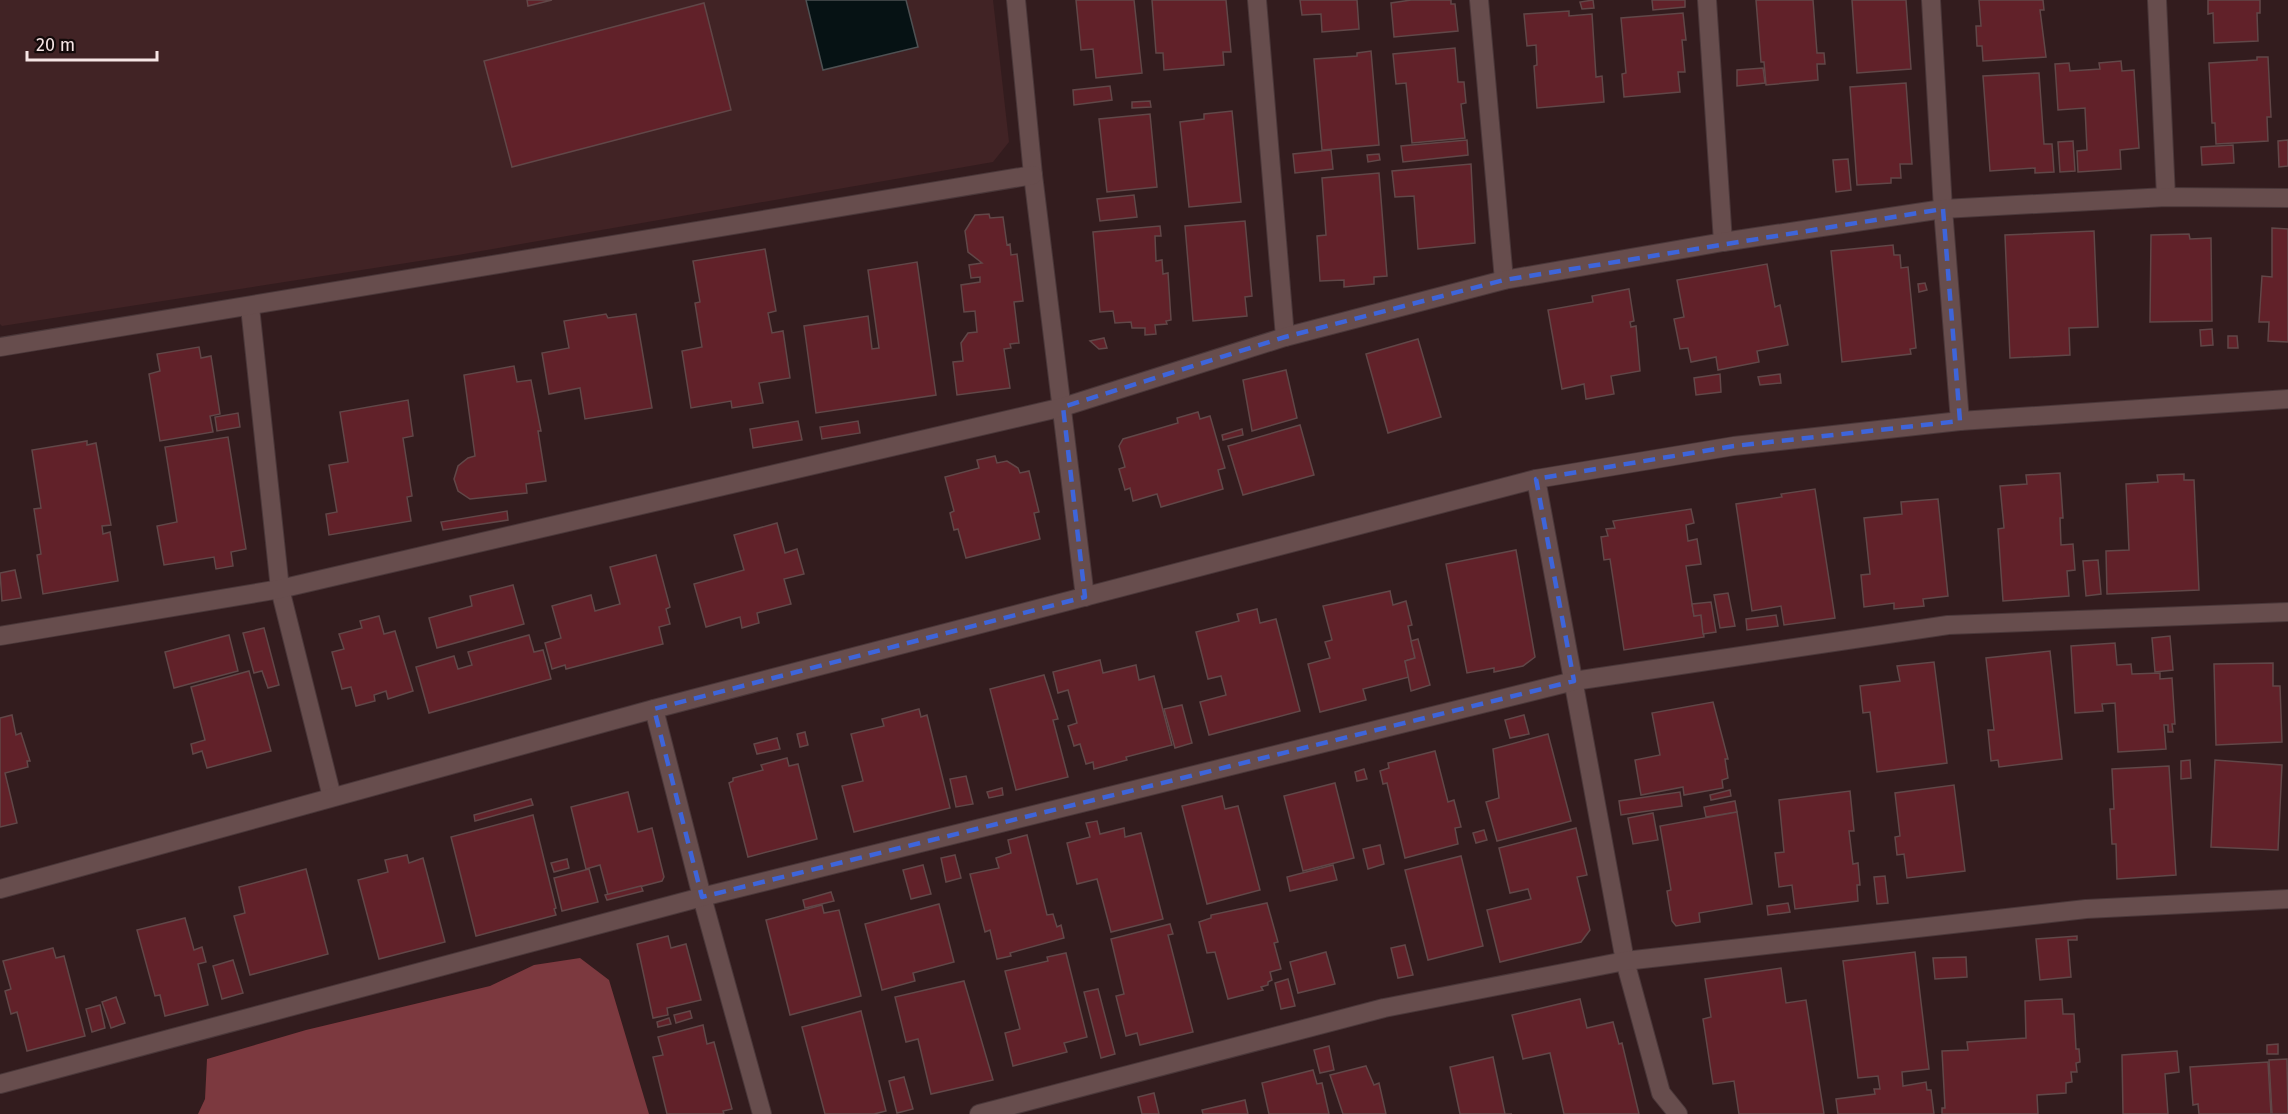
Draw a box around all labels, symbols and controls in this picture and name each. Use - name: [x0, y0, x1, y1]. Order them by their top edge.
- scale bar: [27, 24, 158, 62]
- text: 20 m: [36, 34, 75, 56]

